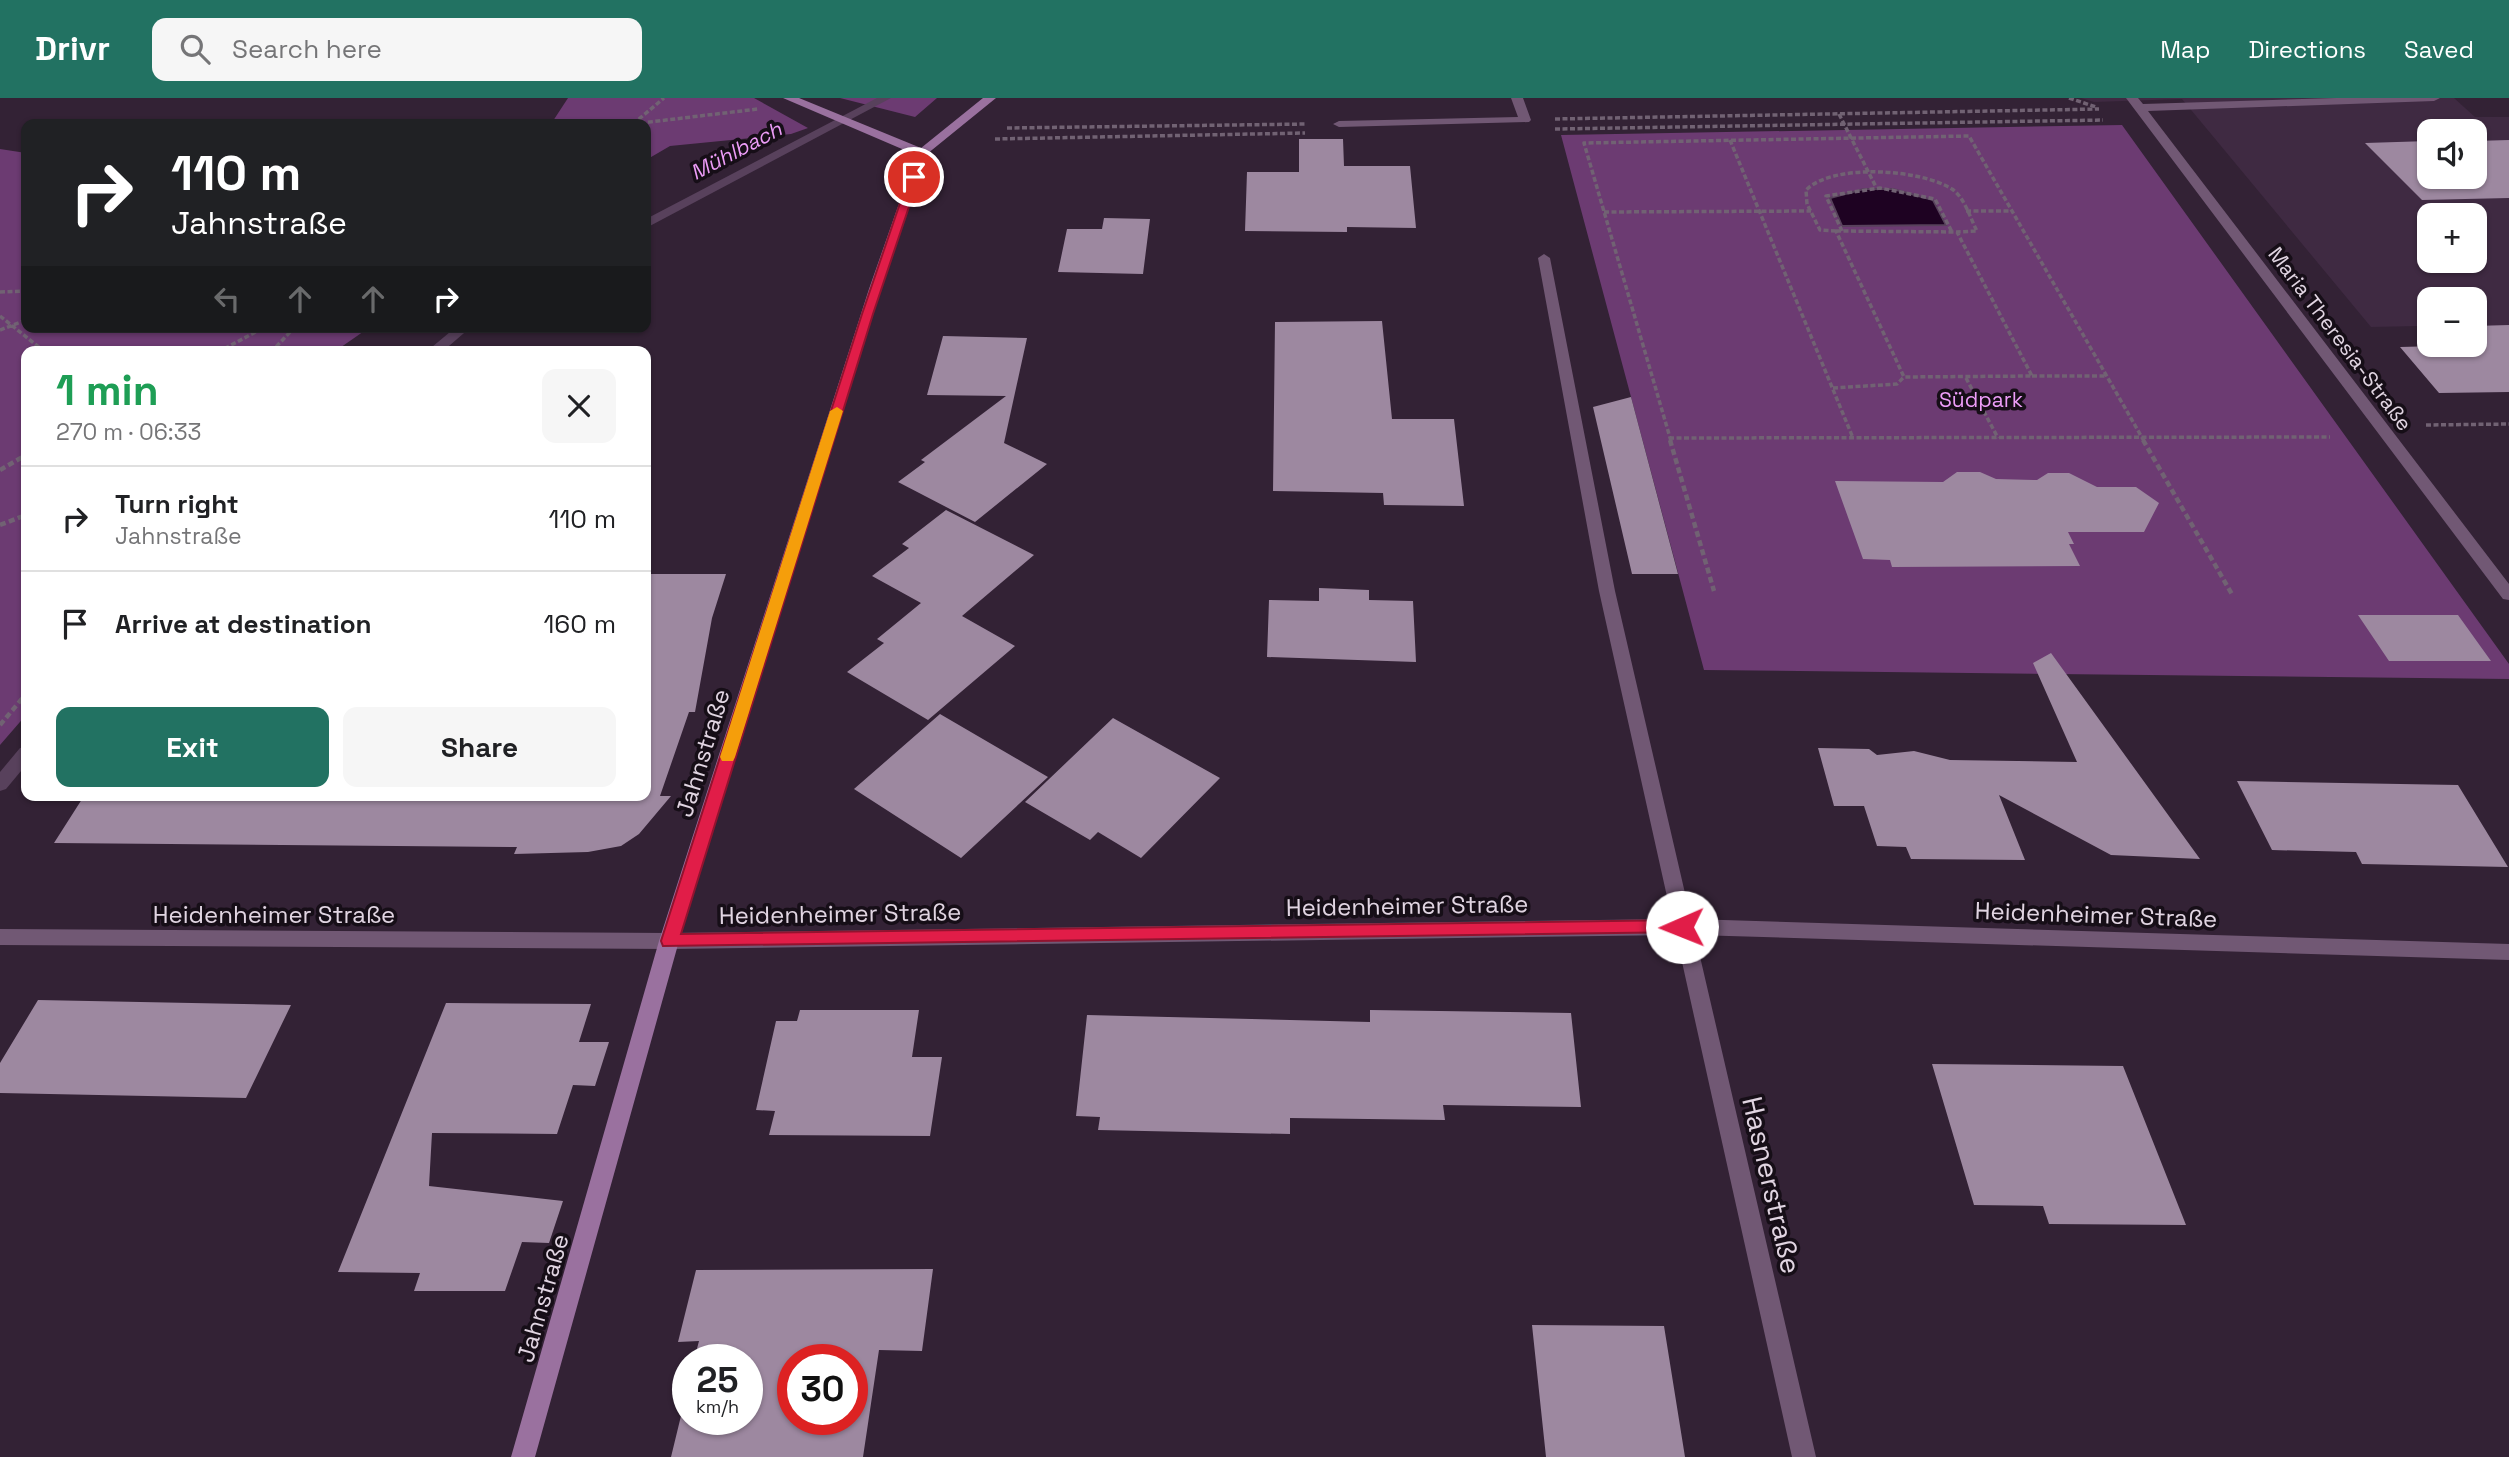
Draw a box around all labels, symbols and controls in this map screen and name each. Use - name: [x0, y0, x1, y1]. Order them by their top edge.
- search box: [152, 18, 642, 81]
- text: Drivr: [35, 28, 110, 70]
- icon: search: [176, 30, 214, 68]
- text: Search here: [232, 32, 382, 66]
- text: Map: [2160, 34, 2210, 65]
- text: Directions: [2248, 34, 2366, 65]
- text: Saved: [2404, 34, 2474, 65]
- water label: Mühlbach: [685, 115, 787, 186]
- map controls: [2417, 119, 2487, 357]
- button: sound: [2417, 119, 2487, 189]
- text: 110 m: [171, 142, 301, 204]
- icon: right: [56, 147, 147, 238]
- pin: [884, 147, 944, 207]
- icon: arrive: [895, 158, 933, 196]
- text: Jahnstraße: [171, 203, 347, 243]
- button: +: [2417, 203, 2487, 273]
- street label: Maria Theresia-Straße: [2262, 241, 2418, 436]
- icon: left: [208, 280, 246, 318]
- icon: ahead: [281, 280, 319, 318]
- icon: ahead: [354, 280, 392, 318]
- icon: right: [427, 280, 465, 318]
- button: −: [2417, 287, 2487, 357]
- text: 1 min: [56, 364, 159, 417]
- button: close: [542, 369, 616, 443]
- park label: Südpark: [1939, 386, 2023, 413]
- text: 270 m · 06:33: [56, 417, 201, 447]
- text: Turn right: [115, 487, 239, 521]
- icon: right: [56, 500, 94, 538]
- text: 110 m: [549, 502, 616, 536]
- text: Jahnstraße: [115, 521, 242, 551]
- icon: arrive: [56, 605, 94, 643]
- text: Arrive at destination: [115, 607, 372, 641]
- text: 160 m: [544, 607, 616, 641]
- street label: Jahnstraße: [668, 685, 737, 821]
- button: Exit: [56, 707, 329, 787]
- button: Share: [343, 707, 616, 787]
- street label: Heidenheimer Straße: [1285, 888, 1529, 923]
- position arrow: [1645, 890, 1719, 964]
- street label: Heidenheimer Straße: [1974, 895, 2218, 934]
- street label: Heidenheimer Straße: [718, 896, 962, 931]
- street label: Heidenheimer Straße: [153, 899, 395, 930]
- street label: Hasnerstraße: [1734, 1093, 1810, 1277]
- street label: Jahnstraße: [509, 1230, 576, 1366]
- speed limit sign: 30: [777, 1344, 868, 1435]
- text: 25: [697, 1358, 738, 1402]
- text: km/h: [696, 1395, 739, 1418]

